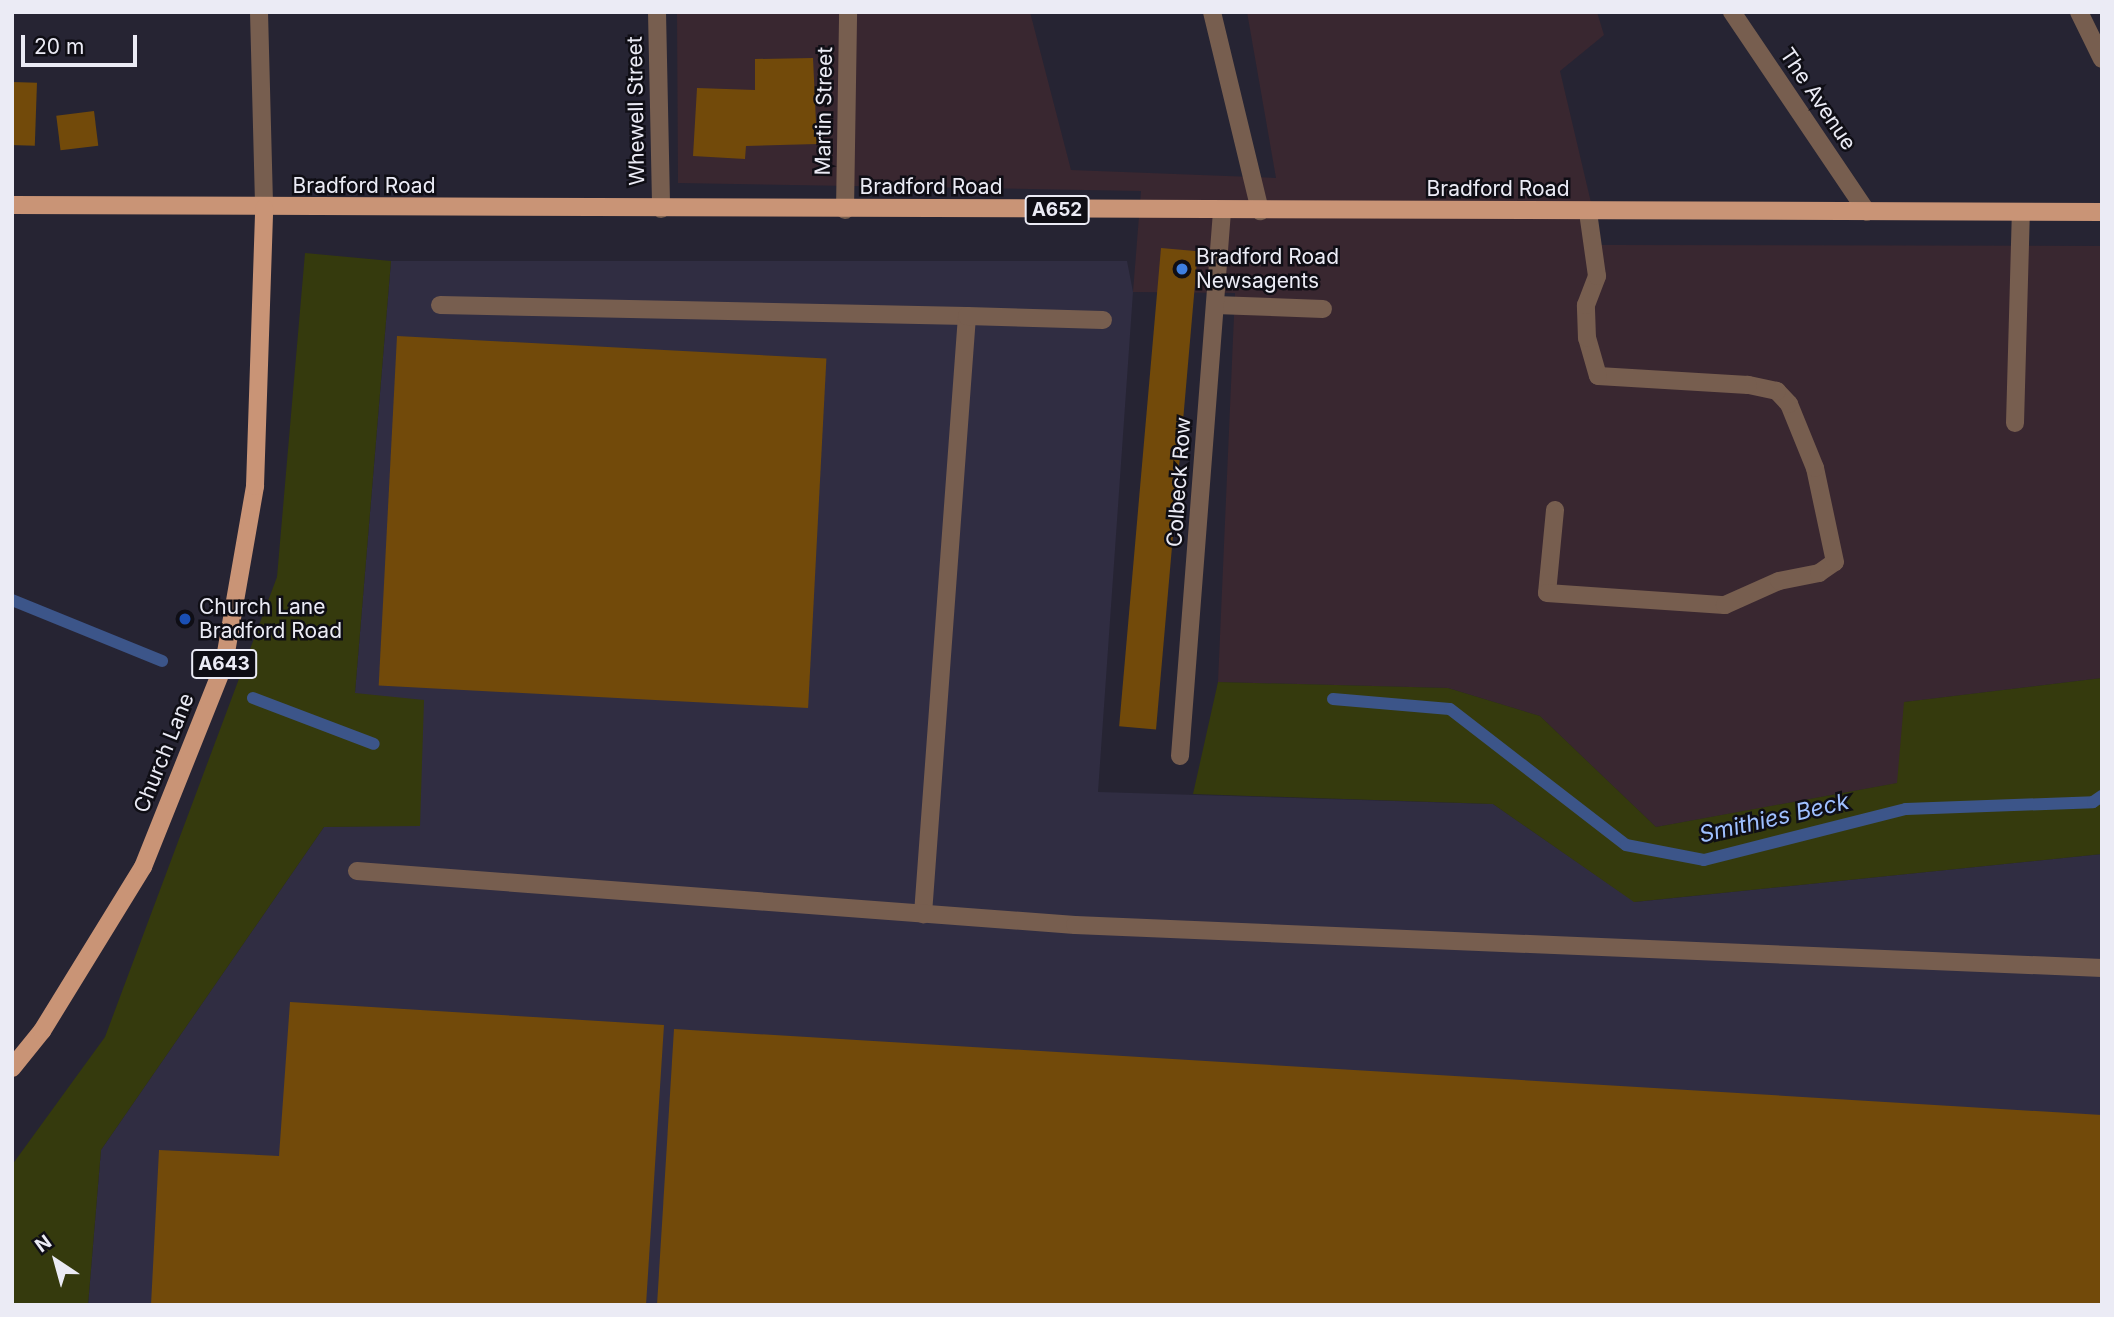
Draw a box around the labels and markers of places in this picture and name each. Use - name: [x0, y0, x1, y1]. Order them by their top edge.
- place label: Bradford Road Newsagents: [1196, 244, 1339, 294]
- marker: Bradford Road Newsagents: [1174, 261, 1190, 277]
- place label: Church Lane Bradford Road: [199, 594, 342, 644]
- marker: Church Lane Bradford Road: [177, 611, 193, 627]

